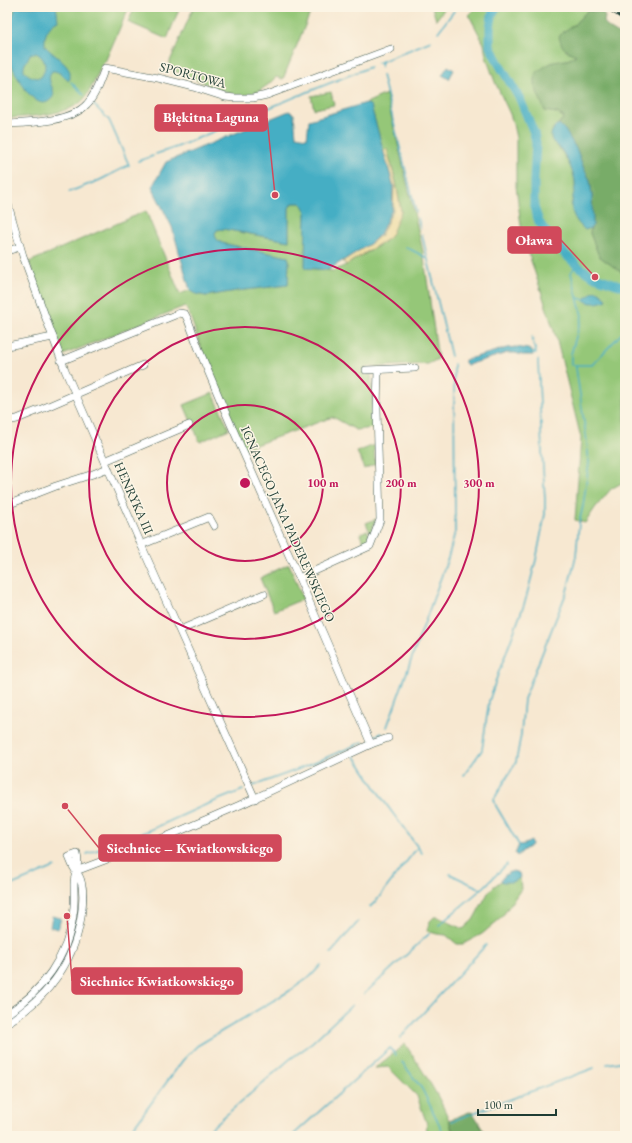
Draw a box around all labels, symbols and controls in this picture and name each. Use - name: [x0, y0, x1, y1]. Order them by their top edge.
- street label: SPORTOWA: [158, 58, 229, 92]
- callout: Błękitna Laguna: [155, 105, 267, 131]
- text: Błękitna Laguna: [163, 108, 260, 126]
- callout: Oława: [508, 227, 561, 253]
- text: Oława: [516, 231, 553, 249]
- street label: IGNACEGO JANA PADEREWSKIEGO: [237, 423, 339, 625]
- street label: HENRYKA III: [110, 459, 158, 537]
- text: 100 m: [307, 475, 339, 491]
- text: 200 m: [385, 475, 417, 491]
- text: 300 m: [463, 475, 495, 491]
- centre of rings: [238, 476, 252, 490]
- callout: Siechnice – Kwiatkowskiego: [99, 835, 281, 861]
- text: Siechnice – Kwiatkowskiego: [107, 839, 273, 857]
- callout: Siechnice Kwiatkowskiego: [72, 968, 242, 994]
- text: Siechnice Kwiatkowskiego: [80, 972, 234, 990]
- scale bar: [478, 1091, 556, 1117]
- text: 100 m: [484, 1097, 514, 1113]

